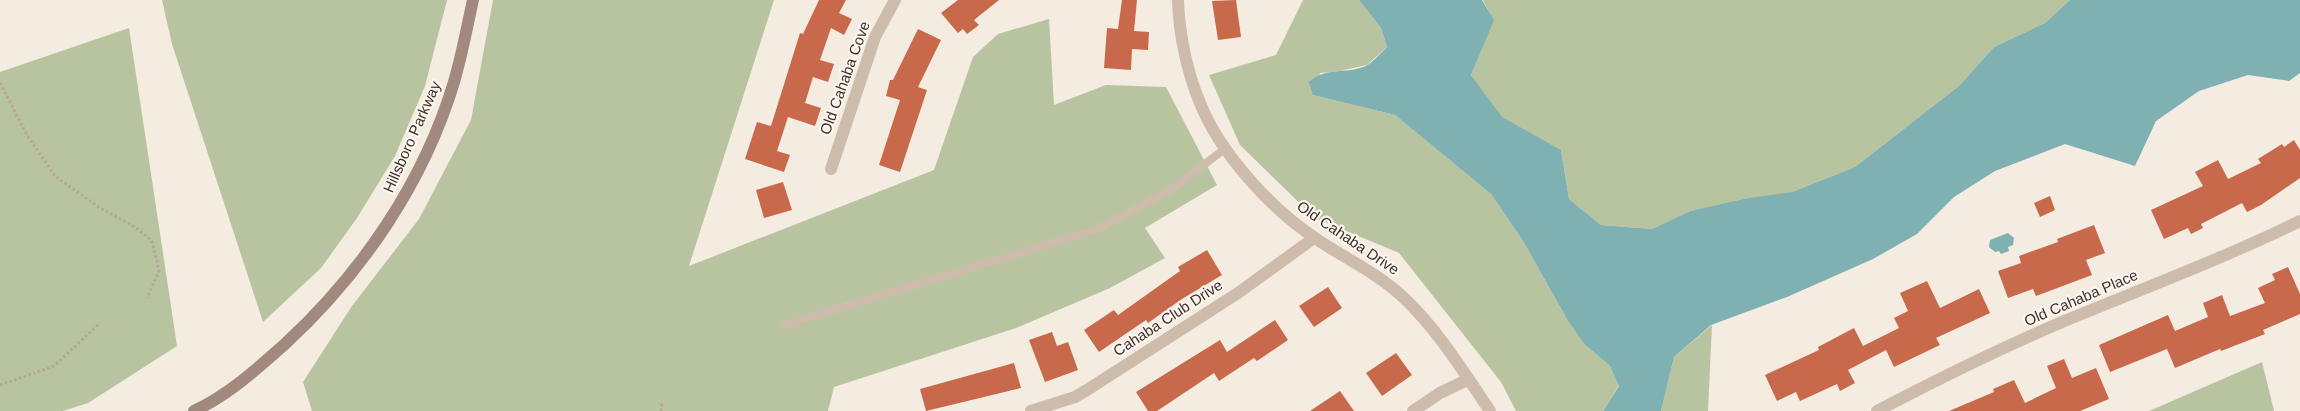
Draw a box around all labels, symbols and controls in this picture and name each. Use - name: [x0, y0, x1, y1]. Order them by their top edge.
- street label: Old Cahaba Cove: [816, 19, 873, 137]
- street label: Hillsboro Parkway: [379, 78, 444, 195]
- street label: Old Cahaba Drive: [1294, 197, 1402, 278]
- street label: Old Cahaba Place: [2021, 266, 2140, 329]
- street label: Cahaba Club Drive: [1110, 276, 1226, 359]

